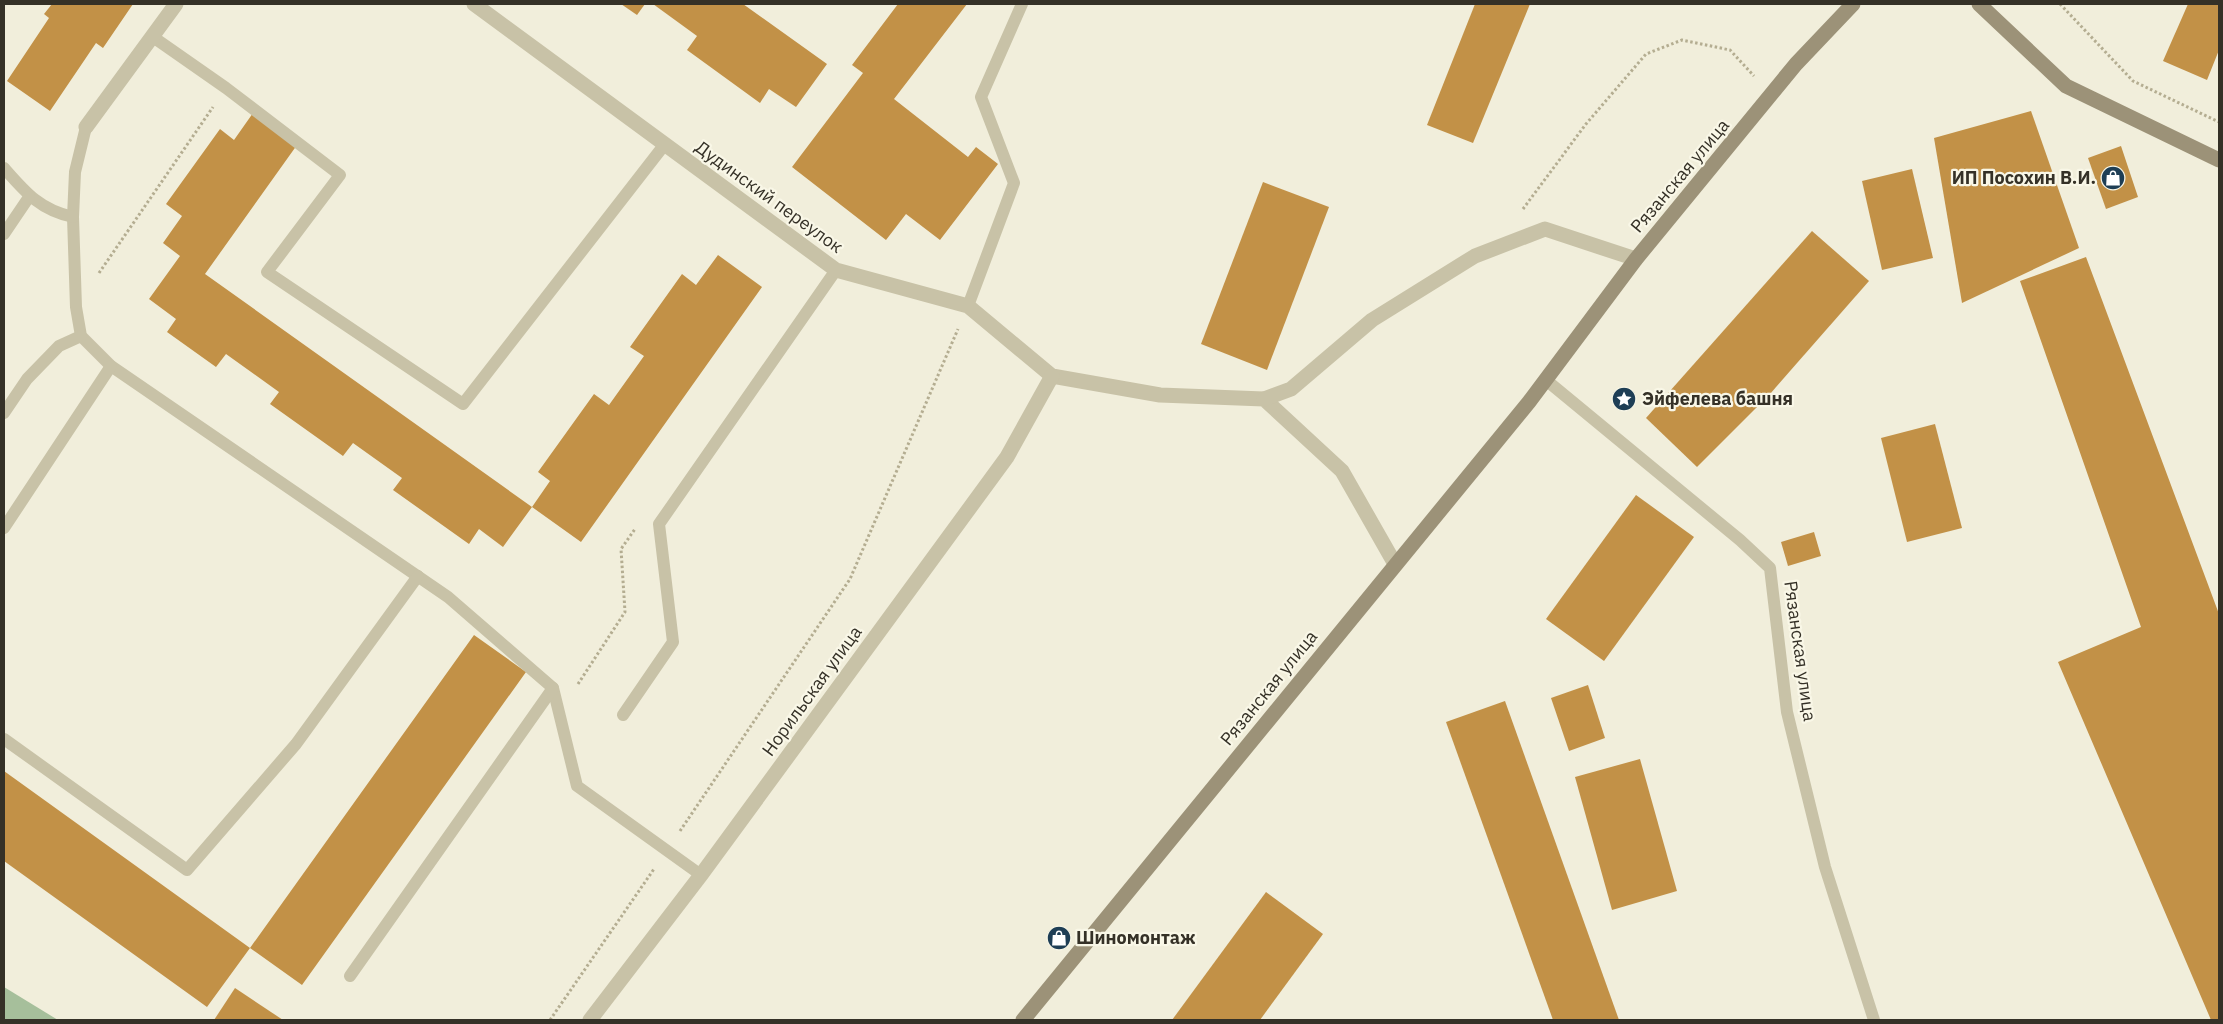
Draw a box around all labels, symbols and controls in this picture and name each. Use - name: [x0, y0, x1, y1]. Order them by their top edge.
- street label: Рязанская улица: [1625, 114, 1734, 237]
- street label: Дудинский переулок: [691, 135, 848, 258]
- shop icon: ИП Посохин В.И.: [2100, 165, 2126, 191]
- place label: ИП Посохин В.И.: [1952, 166, 2096, 189]
- place icon: Эйфелева башня: [1611, 386, 1637, 412]
- place label: Эйфелева башня: [1642, 387, 1793, 410]
- street label: Рязанская улица: [1779, 579, 1822, 723]
- street label: Норильская улица: [757, 621, 867, 760]
- street label: Рязанская улица: [1215, 625, 1322, 750]
- shop icon: Шиномонтаж: [1046, 925, 1072, 951]
- place label: Шиномонтаж: [1076, 926, 1196, 949]

